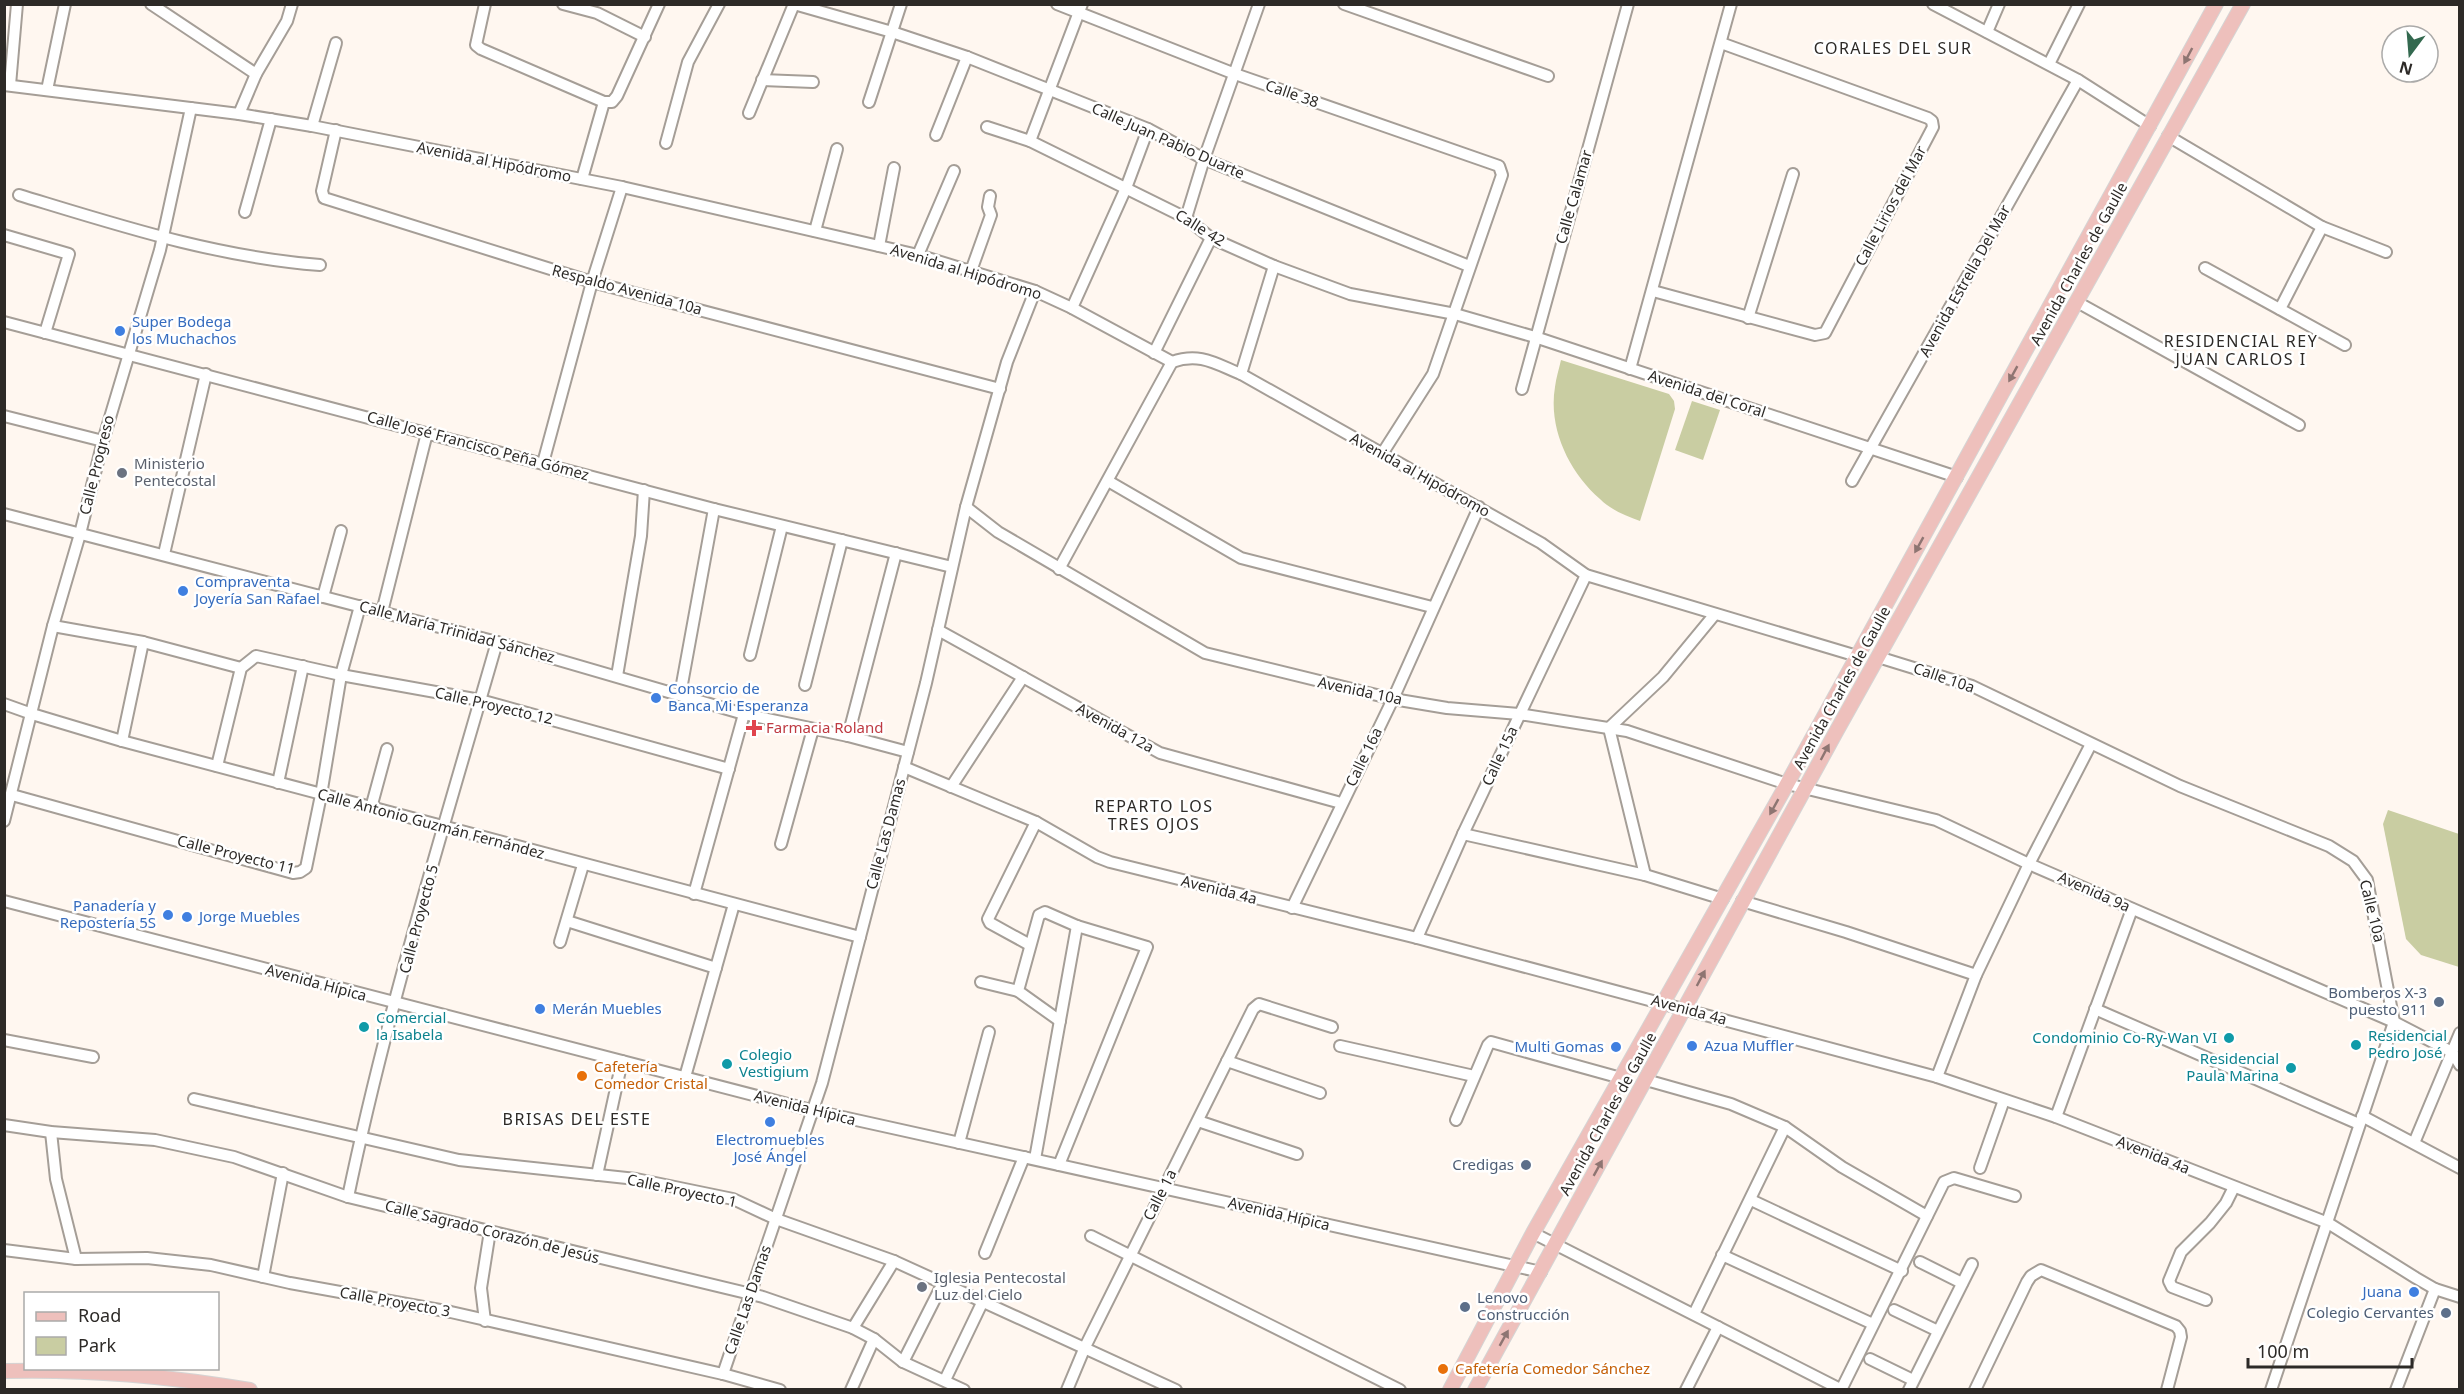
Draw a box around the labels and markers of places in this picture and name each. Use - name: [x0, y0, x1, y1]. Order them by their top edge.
- place label: Super Bodega los Muchachos: [132, 311, 237, 348]
- marker: Super Bodega los Muchachos: [113, 324, 127, 338]
- place label: Ministerio Pentecostal: [134, 453, 216, 490]
- marker: Ministerio Pentecostal: [115, 466, 129, 480]
- place label: Compraventa Joyería San Rafael: [193, 571, 320, 608]
- marker: Compraventa Joyería San Rafael: [176, 584, 190, 598]
- place label: Consorcio de Banca Mi Esperanza: [668, 678, 809, 715]
- marker: Consorcio de Banca Mi Esperanza: [649, 691, 663, 705]
- place label: Farmacia Roland: [766, 717, 883, 737]
- marker: Farmacia Roland: [747, 721, 761, 735]
- place label: Panadería y Repostería 5S: [60, 895, 156, 932]
- place label: Jorge Muebles: [197, 906, 300, 926]
- marker: Panadería y Repostería 5S: [161, 908, 175, 922]
- marker: Jorge Muebles: [180, 910, 194, 924]
- place label: Bomberos X-3 puesto 911: [2328, 982, 2427, 1019]
- marker: Bomberos X-3 puesto 911: [2432, 995, 2446, 1009]
- place label: Merán Muebles: [552, 998, 662, 1018]
- marker: Merán Muebles: [533, 1002, 547, 1016]
- place label: Comercial la Isabela: [376, 1007, 446, 1044]
- marker: Comercial la Isabela: [357, 1020, 371, 1034]
- place label: Residencial Pedro José: [2368, 1025, 2447, 1062]
- place label: Condominio Co-Ry-Wan VI: [2032, 1027, 2217, 1047]
- marker: Condominio Co-Ry-Wan VI: [2222, 1031, 2236, 1045]
- place label: Azua Muffler: [1704, 1035, 1794, 1055]
- place label: Multi Gomas: [1514, 1036, 1604, 1056]
- marker: Residencial Pedro José: [2349, 1038, 2363, 1052]
- marker: Azua Muffler: [1685, 1039, 1699, 1053]
- marker: Multi Gomas: [1609, 1040, 1623, 1054]
- place label: Colegio Vestigium: [739, 1044, 809, 1081]
- place label: Residencial Paula Marina: [2186, 1048, 2279, 1085]
- place label: Cafetería Comedor Cristal: [594, 1056, 708, 1093]
- marker: Colegio Vestigium: [720, 1057, 734, 1071]
- marker: Residencial Paula Marina: [2284, 1061, 2298, 1075]
- marker: Cafetería Comedor Cristal: [575, 1069, 589, 1083]
- marker: Electromuebles José Ángel: [763, 1115, 777, 1129]
- place label: Electromuebles José Ángel: [716, 1129, 824, 1166]
- place label: Credigas: [1452, 1154, 1514, 1174]
- marker: Credigas: [1519, 1158, 1533, 1172]
- place label: Iglesia Pentecostal Luz del Cielo: [934, 1267, 1066, 1304]
- marker: Iglesia Pentecostal Luz del Cielo: [915, 1280, 929, 1294]
- place label: Juana: [2361, 1281, 2402, 1301]
- marker: Juana: [2407, 1285, 2421, 1299]
- place label: Lenovo Construcción: [1477, 1287, 1570, 1324]
- marker: Lenovo Construcción: [1458, 1300, 1472, 1314]
- place label: Colegio Cervantes: [2307, 1302, 2434, 1322]
- marker: Colegio Cervantes: [2439, 1306, 2453, 1320]
- place label: Cafetería Comedor Sánchez: [1455, 1358, 1650, 1378]
- marker: Cafetería Comedor Sánchez: [1436, 1362, 1450, 1376]

